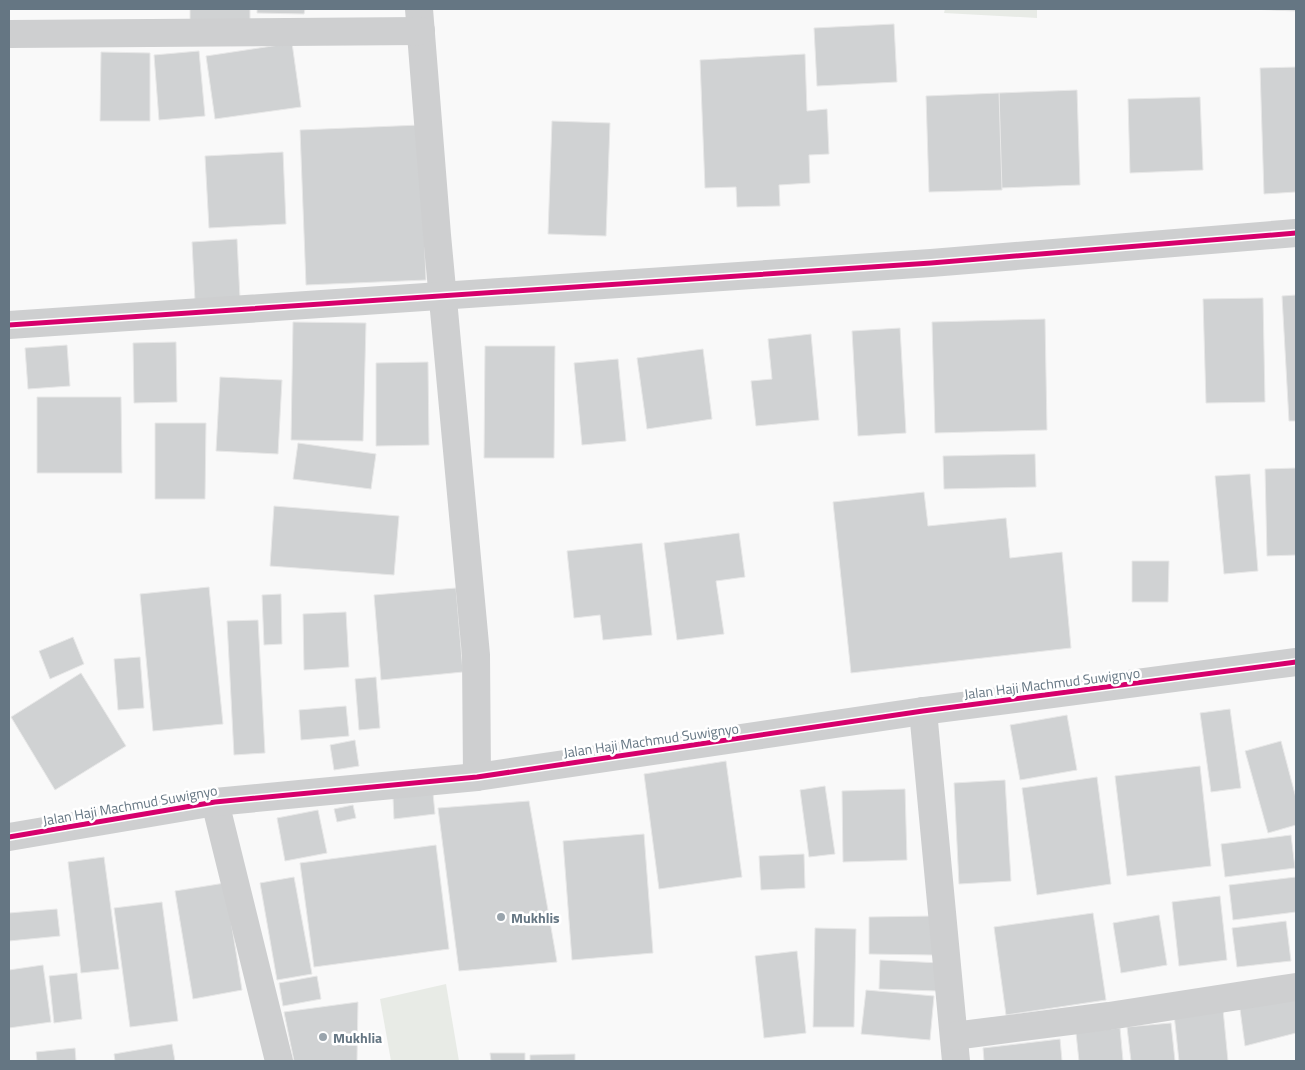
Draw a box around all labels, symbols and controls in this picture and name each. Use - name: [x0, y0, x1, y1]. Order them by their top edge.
- street label: Jalan Haji Machmud Suwignyo: [963, 662, 1141, 704]
- street label: Jalan Haji Machmud Suwignyo: [562, 717, 740, 763]
- street label: Jalan Haji Machmud Suwignyo: [41, 779, 219, 831]
- place label: Mukhlis: [511, 907, 560, 928]
- marker: Mukhlis: [495, 911, 507, 923]
- place label: Mukhlia: [333, 1027, 382, 1048]
- marker: Mukhlia: [317, 1031, 329, 1043]

